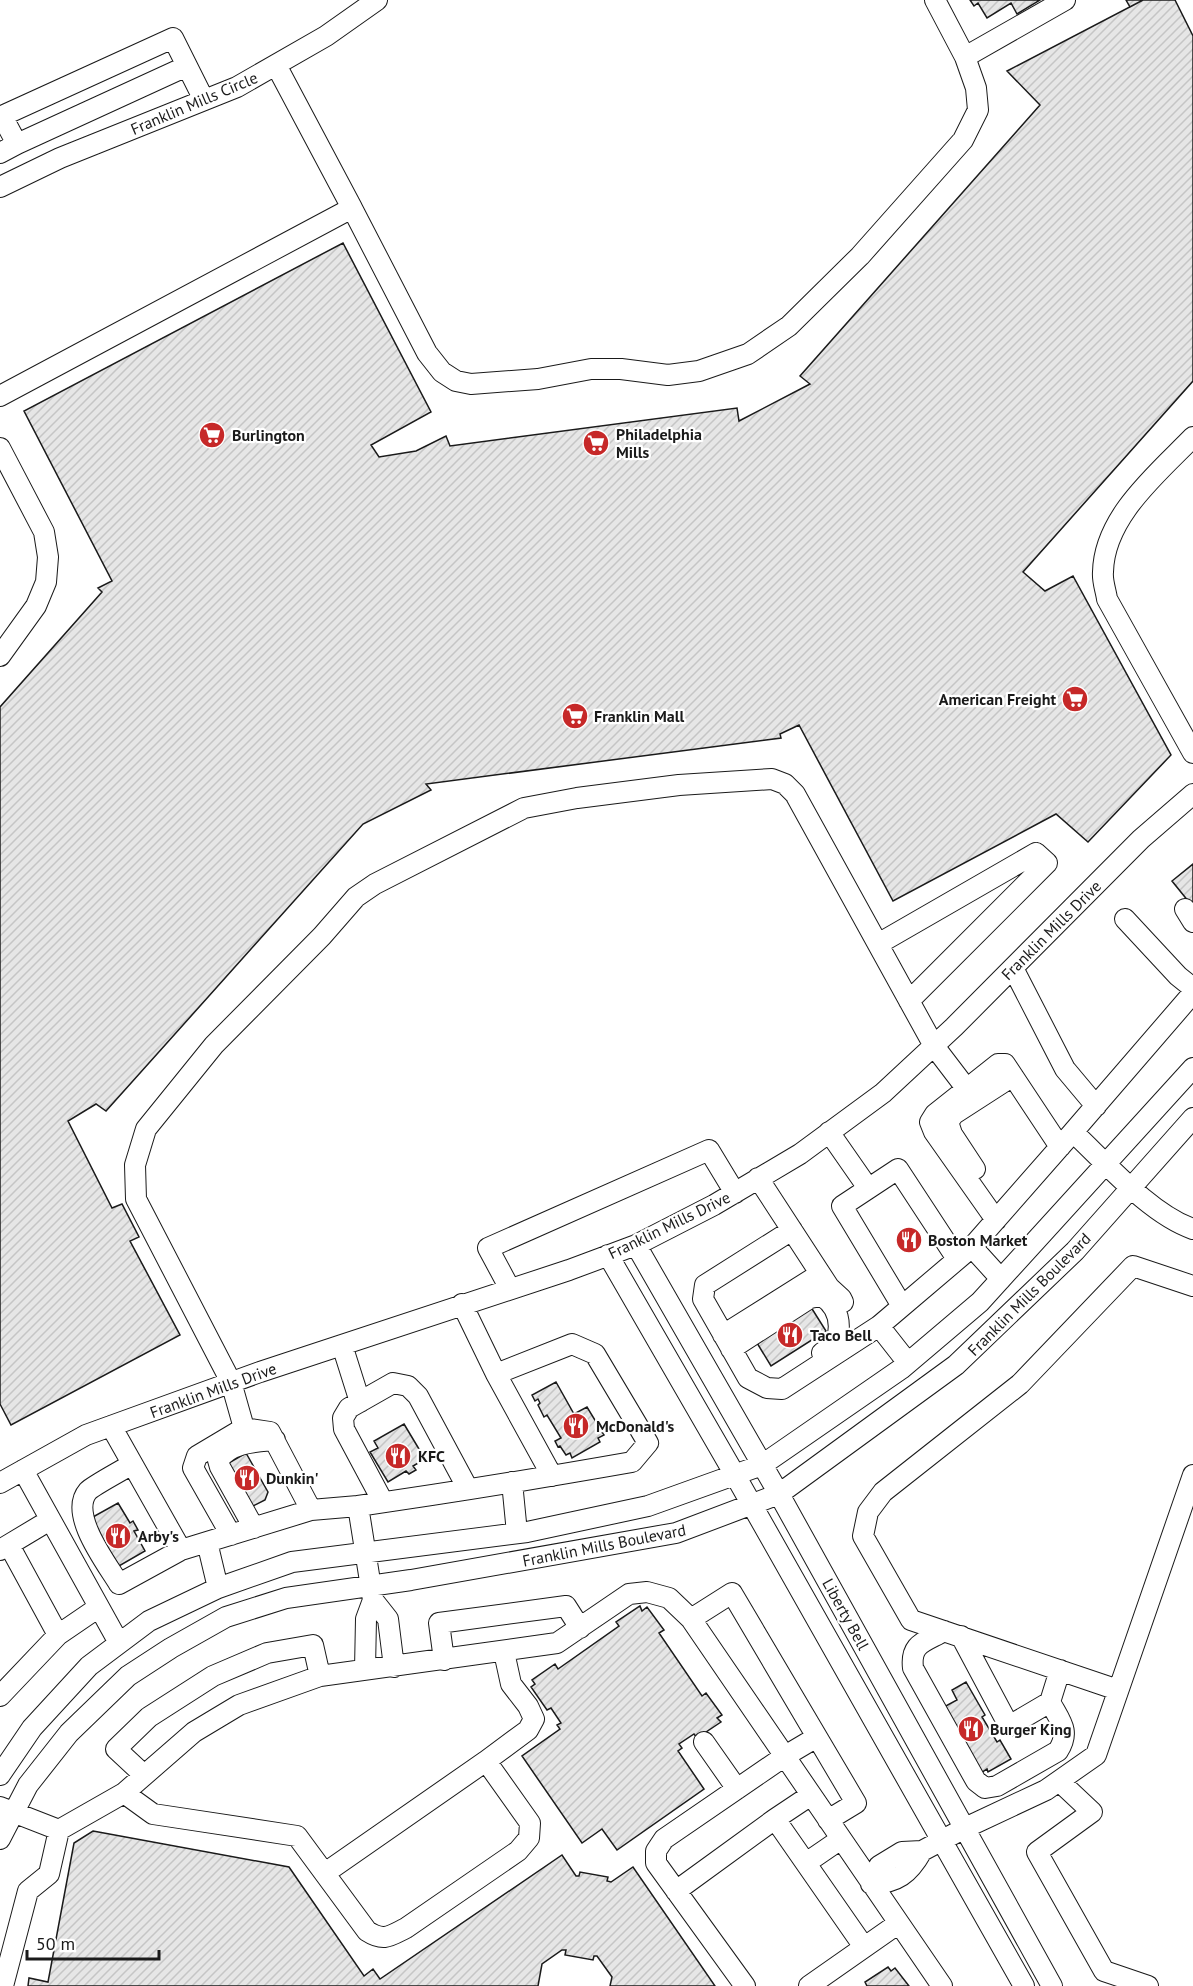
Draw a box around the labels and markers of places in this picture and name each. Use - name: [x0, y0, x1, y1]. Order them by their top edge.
- supermarket icon: Burlington: [197, 420, 227, 450]
- place label: Philadelphia Mills: [616, 424, 702, 462]
- place label: Burlington: [232, 425, 305, 445]
- supermarket icon: Philadelphia Mills: [581, 428, 611, 458]
- supermarket icon: American Freight: [1060, 684, 1090, 714]
- place label: American Freight: [939, 689, 1056, 709]
- supermarket icon: Franklin Mall: [560, 701, 590, 731]
- place label: Franklin Mall: [594, 706, 684, 726]
- restaurant icon: Boston Market: [894, 1225, 924, 1255]
- place label: Boston Market: [928, 1230, 1028, 1250]
- restaurant icon: Taco Bell: [775, 1320, 805, 1350]
- place label: Taco Bell: [810, 1325, 872, 1345]
- restaurant icon: McDonald's: [561, 1411, 591, 1441]
- place label: McDonald's: [596, 1416, 675, 1436]
- restaurant icon: KFC: [383, 1441, 413, 1471]
- place label: KFC: [418, 1446, 445, 1466]
- restaurant icon: Dunkin': [232, 1463, 262, 1493]
- place label: Dunkin': [266, 1468, 319, 1488]
- restaurant icon: Arby's: [103, 1521, 133, 1551]
- place label: Arby's: [138, 1526, 179, 1546]
- restaurant icon: Burger King: [956, 1714, 986, 1744]
- place label: Burger King: [990, 1719, 1072, 1739]

